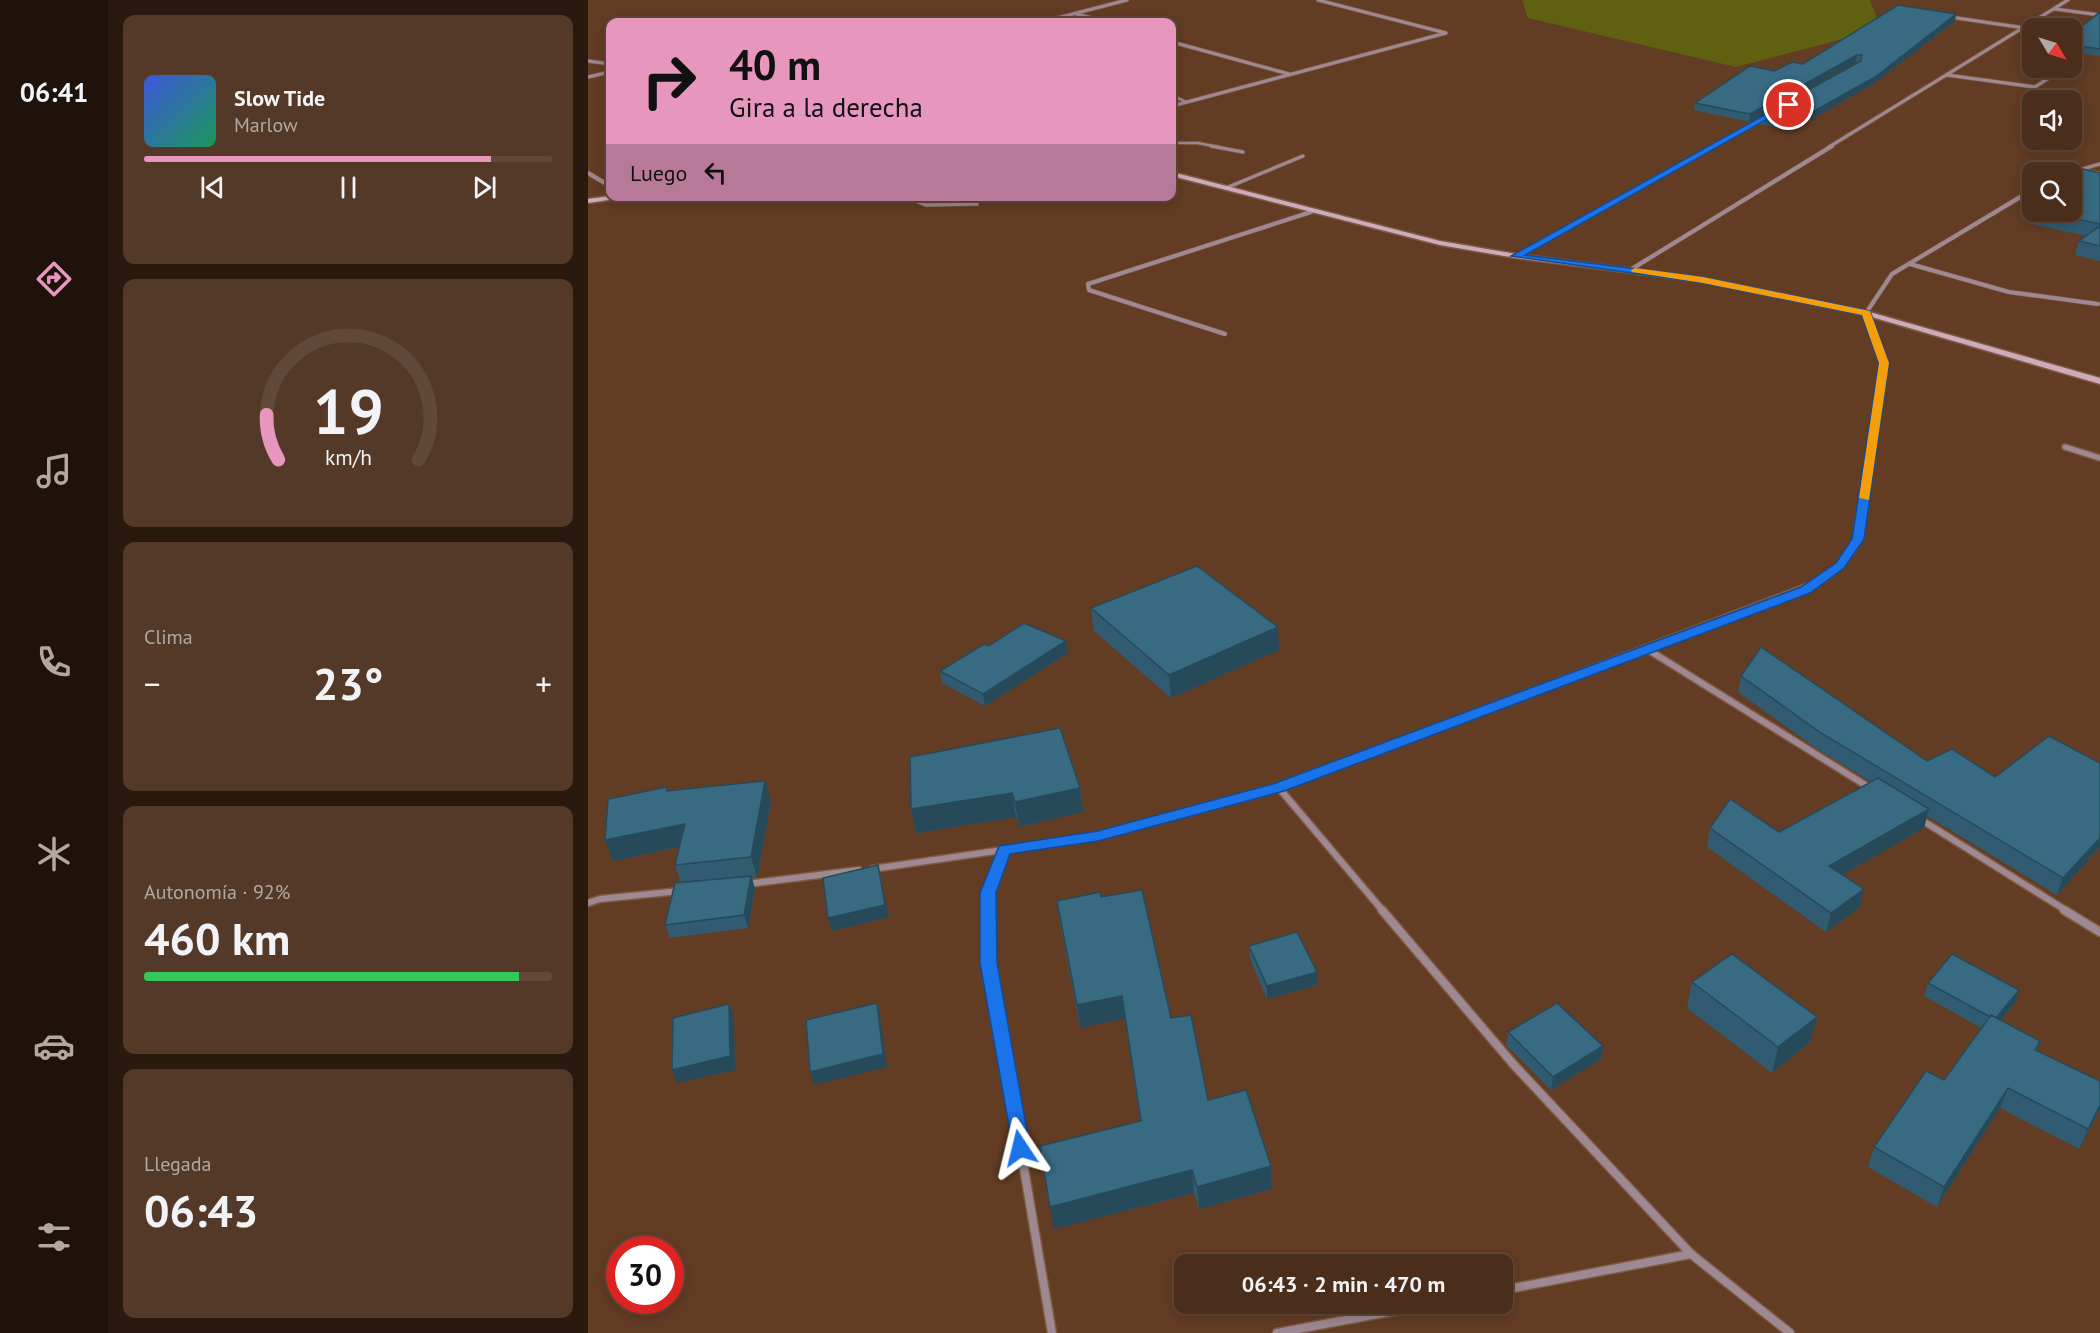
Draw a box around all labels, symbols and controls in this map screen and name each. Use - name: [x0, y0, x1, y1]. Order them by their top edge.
- north arrow: [2022, 18, 2082, 78]
- map controls: [2022, 18, 2082, 222]
- text: 40 m: [729, 37, 821, 92]
- icon: right: [630, 42, 708, 120]
- text: 06:41: [20, 75, 88, 109]
- pin: [1763, 79, 1814, 130]
- text: Slow Tide: [234, 84, 325, 112]
- icon: arrive: [1772, 88, 1805, 121]
- text: Gira a la derecha: [729, 90, 923, 124]
- button: sound: [2022, 90, 2082, 150]
- text: Marlow: [234, 112, 298, 138]
- icon: left: [699, 156, 732, 189]
- text: Luego: [630, 159, 687, 187]
- button: search: [2022, 162, 2082, 222]
- icon: previous: [196, 171, 229, 204]
- icon: pause: [332, 171, 365, 204]
- icon: next: [468, 171, 501, 204]
- icon: directions: [33, 258, 75, 300]
- text: 19: [313, 370, 383, 451]
- text: km/h: [324, 443, 371, 471]
- icon: music: [33, 450, 75, 492]
- text: Clima: [144, 624, 193, 650]
- icon: phone: [33, 641, 75, 683]
- text: 23°: [313, 654, 383, 712]
- text: −: [144, 662, 161, 705]
- text: +: [535, 662, 552, 705]
- icon: climate: [33, 833, 75, 875]
- text: Autonomía · 92%: [144, 879, 290, 905]
- text: 460 km: [144, 909, 290, 967]
- icon: car: [33, 1025, 75, 1067]
- position arrow: [988, 1116, 1052, 1180]
- text: Llegada: [144, 1151, 211, 1177]
- text: 06:43: [144, 1181, 258, 1239]
- icon: filters: [33, 1216, 75, 1258]
- speed limit sign: 30: [606, 1236, 684, 1314]
- text: 06:43 · 2 min · 470 m: [1242, 1270, 1445, 1298]

